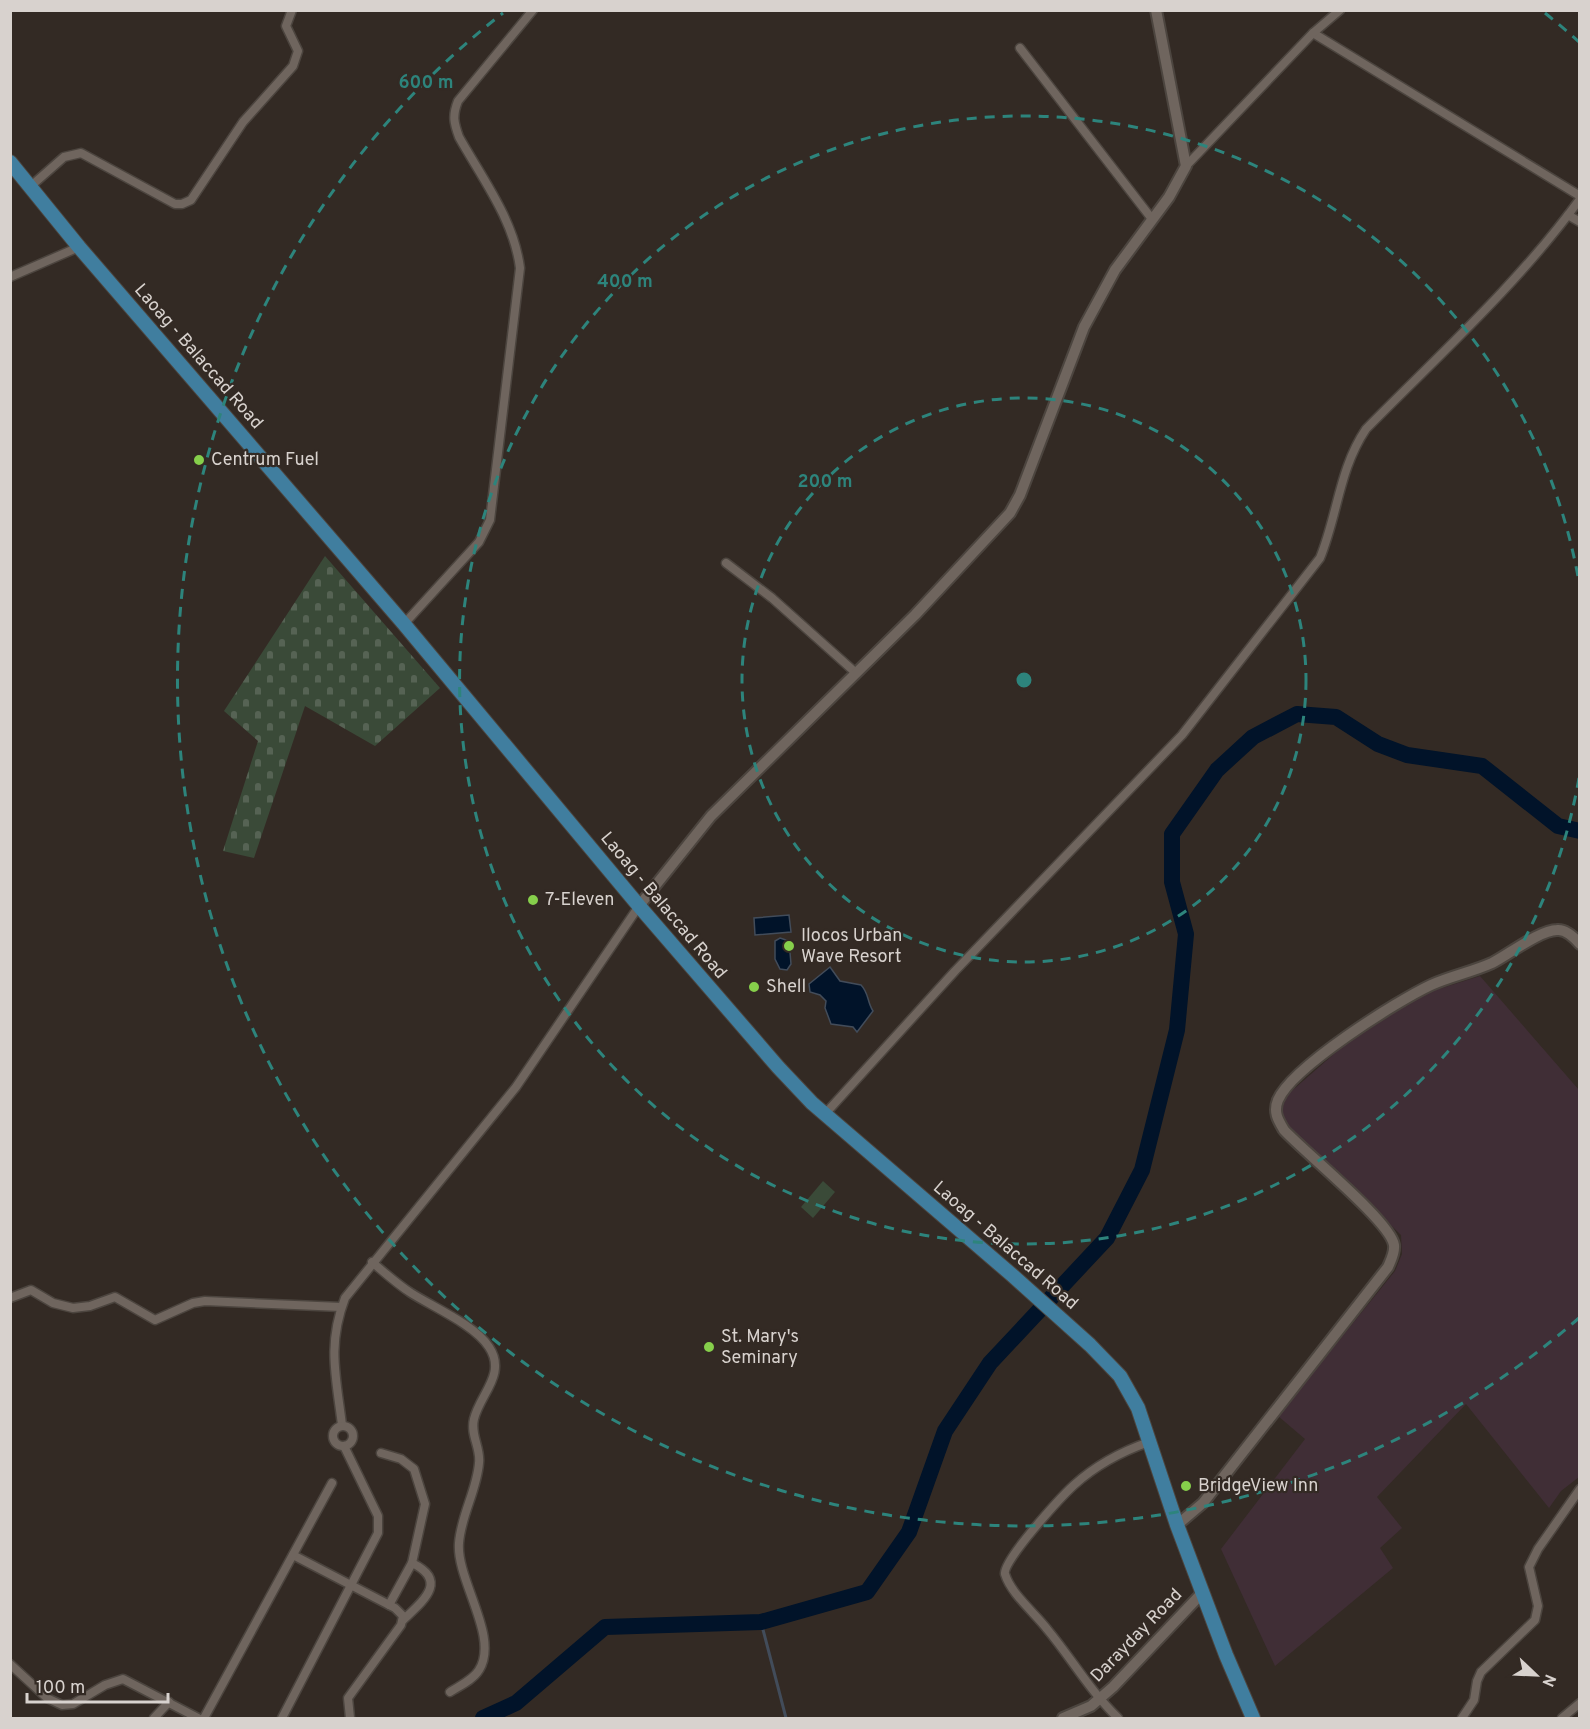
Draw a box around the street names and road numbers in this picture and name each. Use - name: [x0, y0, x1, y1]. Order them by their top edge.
- street label: Laoag - Balaccad Road: [129, 280, 267, 434]
- street label: Laoag - Balaccad Road: [595, 828, 731, 984]
- street label: Laoag - Balaccad Road: [928, 1177, 1082, 1315]
- street label: Darayday Road: [1086, 1584, 1188, 1688]

